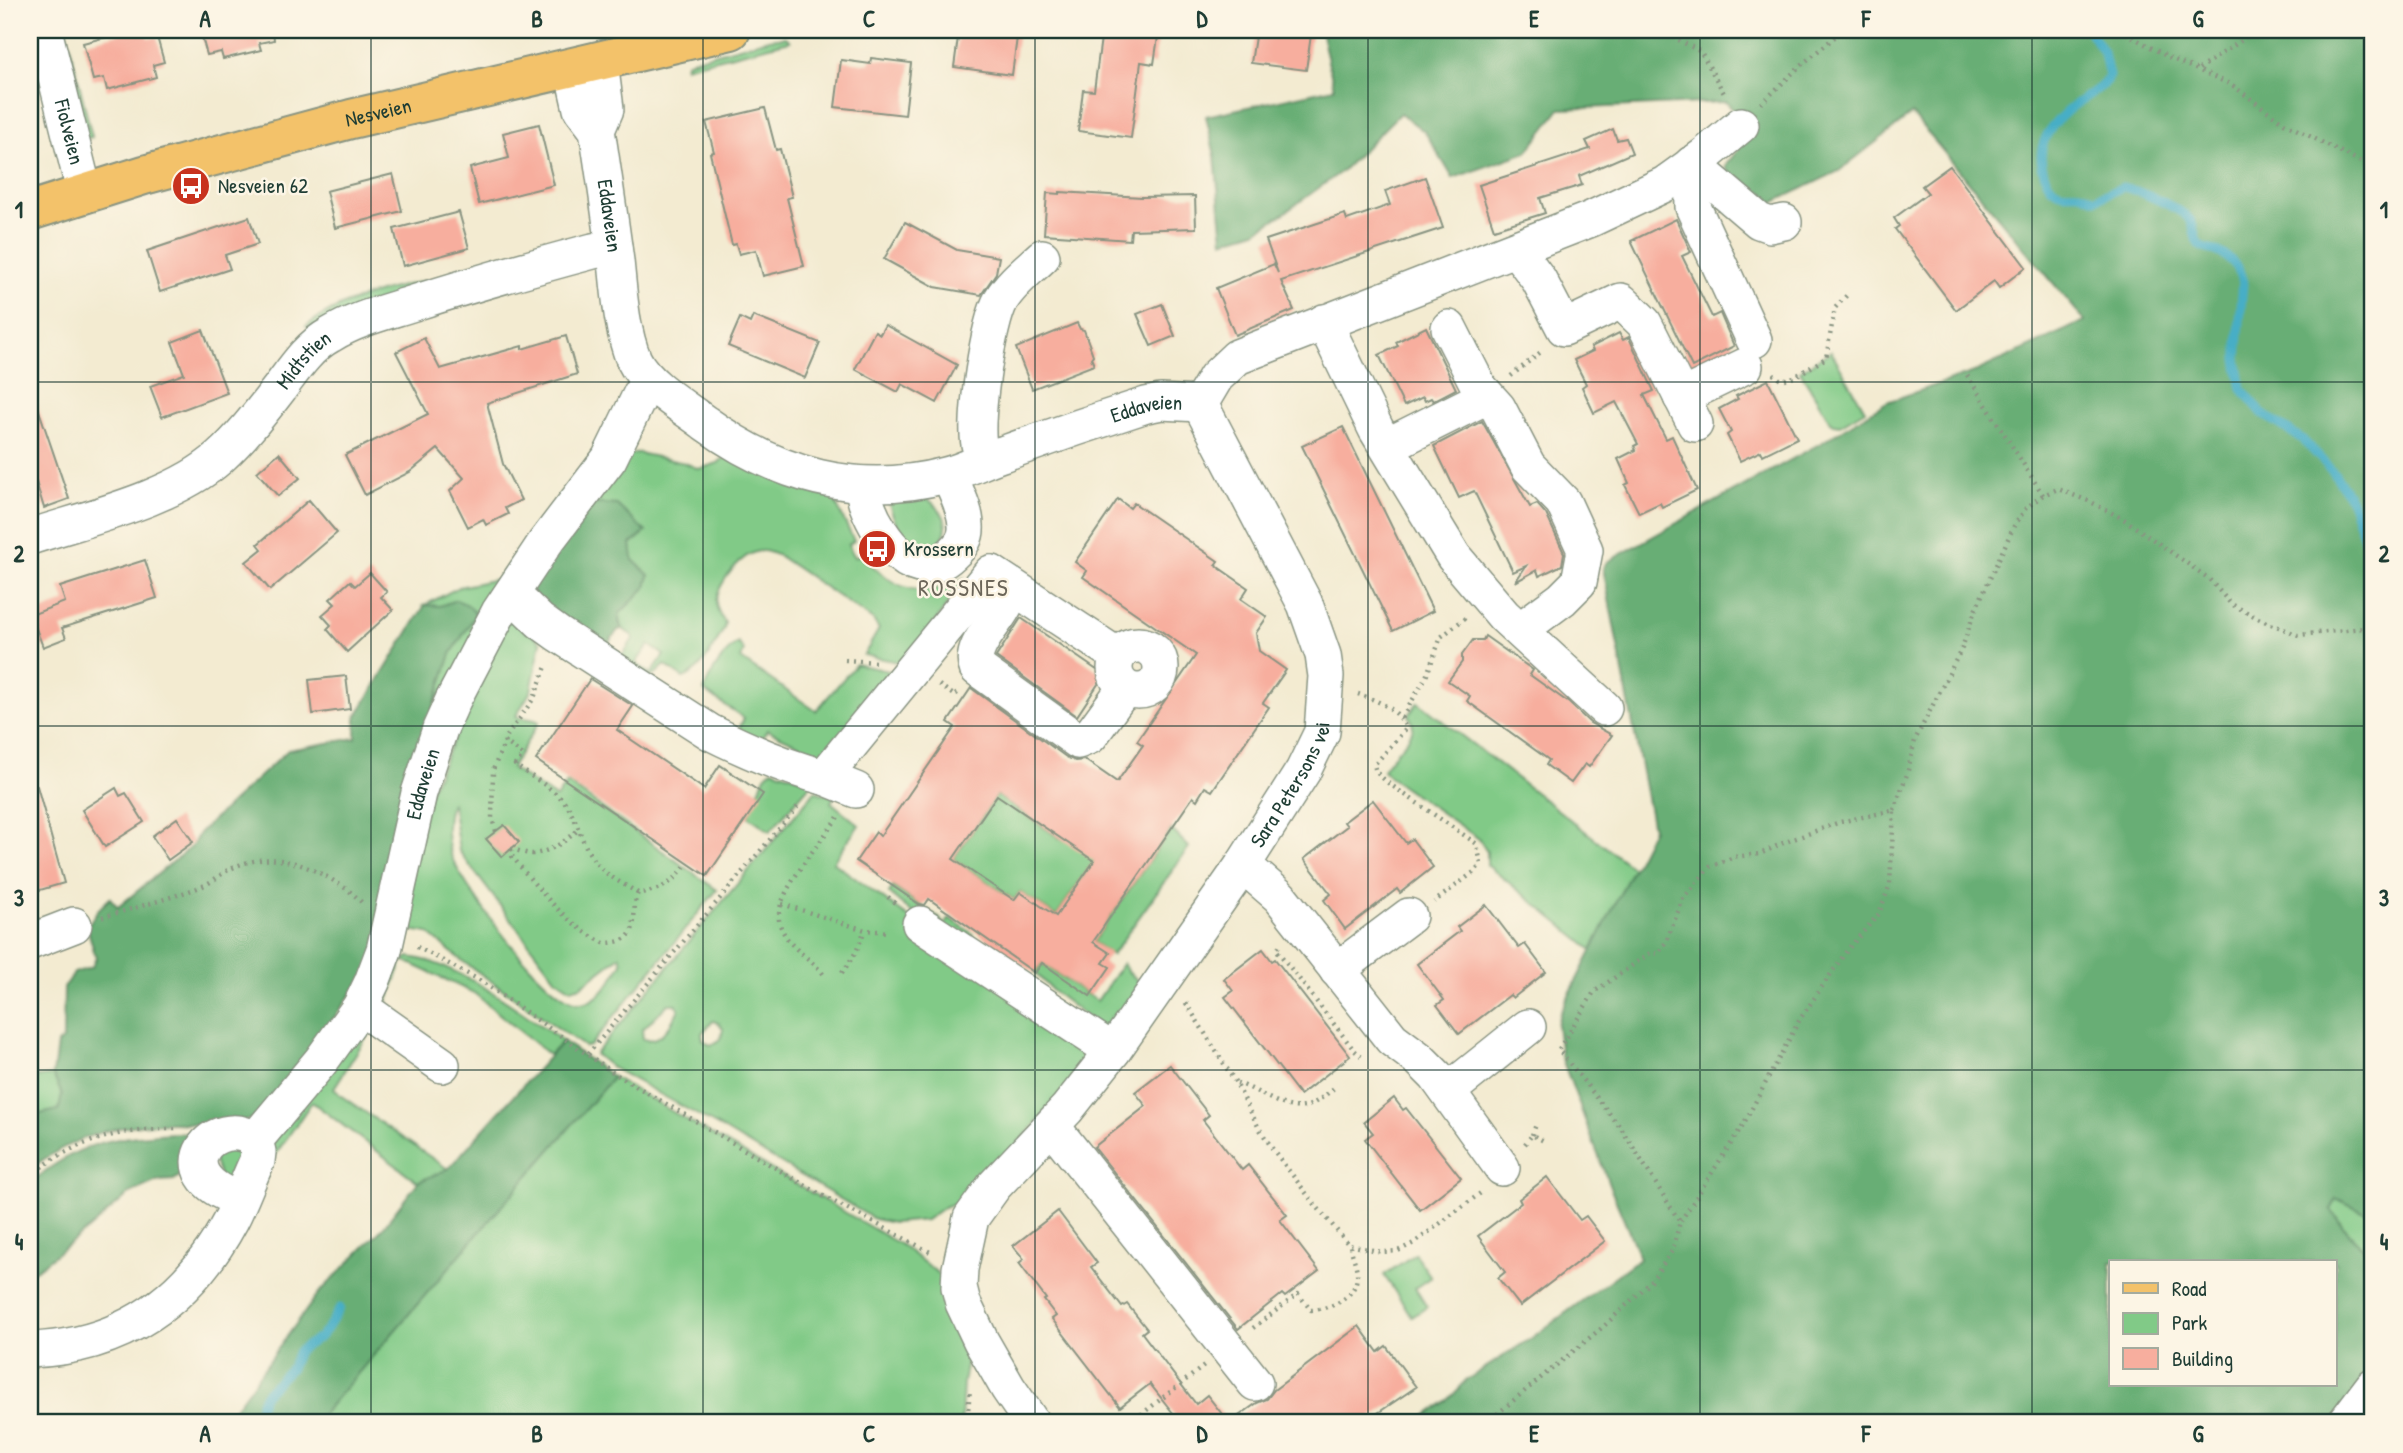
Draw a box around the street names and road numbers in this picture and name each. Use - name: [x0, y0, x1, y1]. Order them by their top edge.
- street label: Nesveien: [342, 90, 414, 134]
- street label: Fiolveien: [48, 95, 92, 167]
- street label: Eddaveien: [591, 177, 630, 254]
- street label: Midtstien: [269, 323, 336, 395]
- street label: Eddaveien: [1107, 387, 1183, 430]
- street label: Sara Petersons vei: [1243, 721, 1337, 853]
- street label: Eddaveien: [398, 744, 447, 822]

